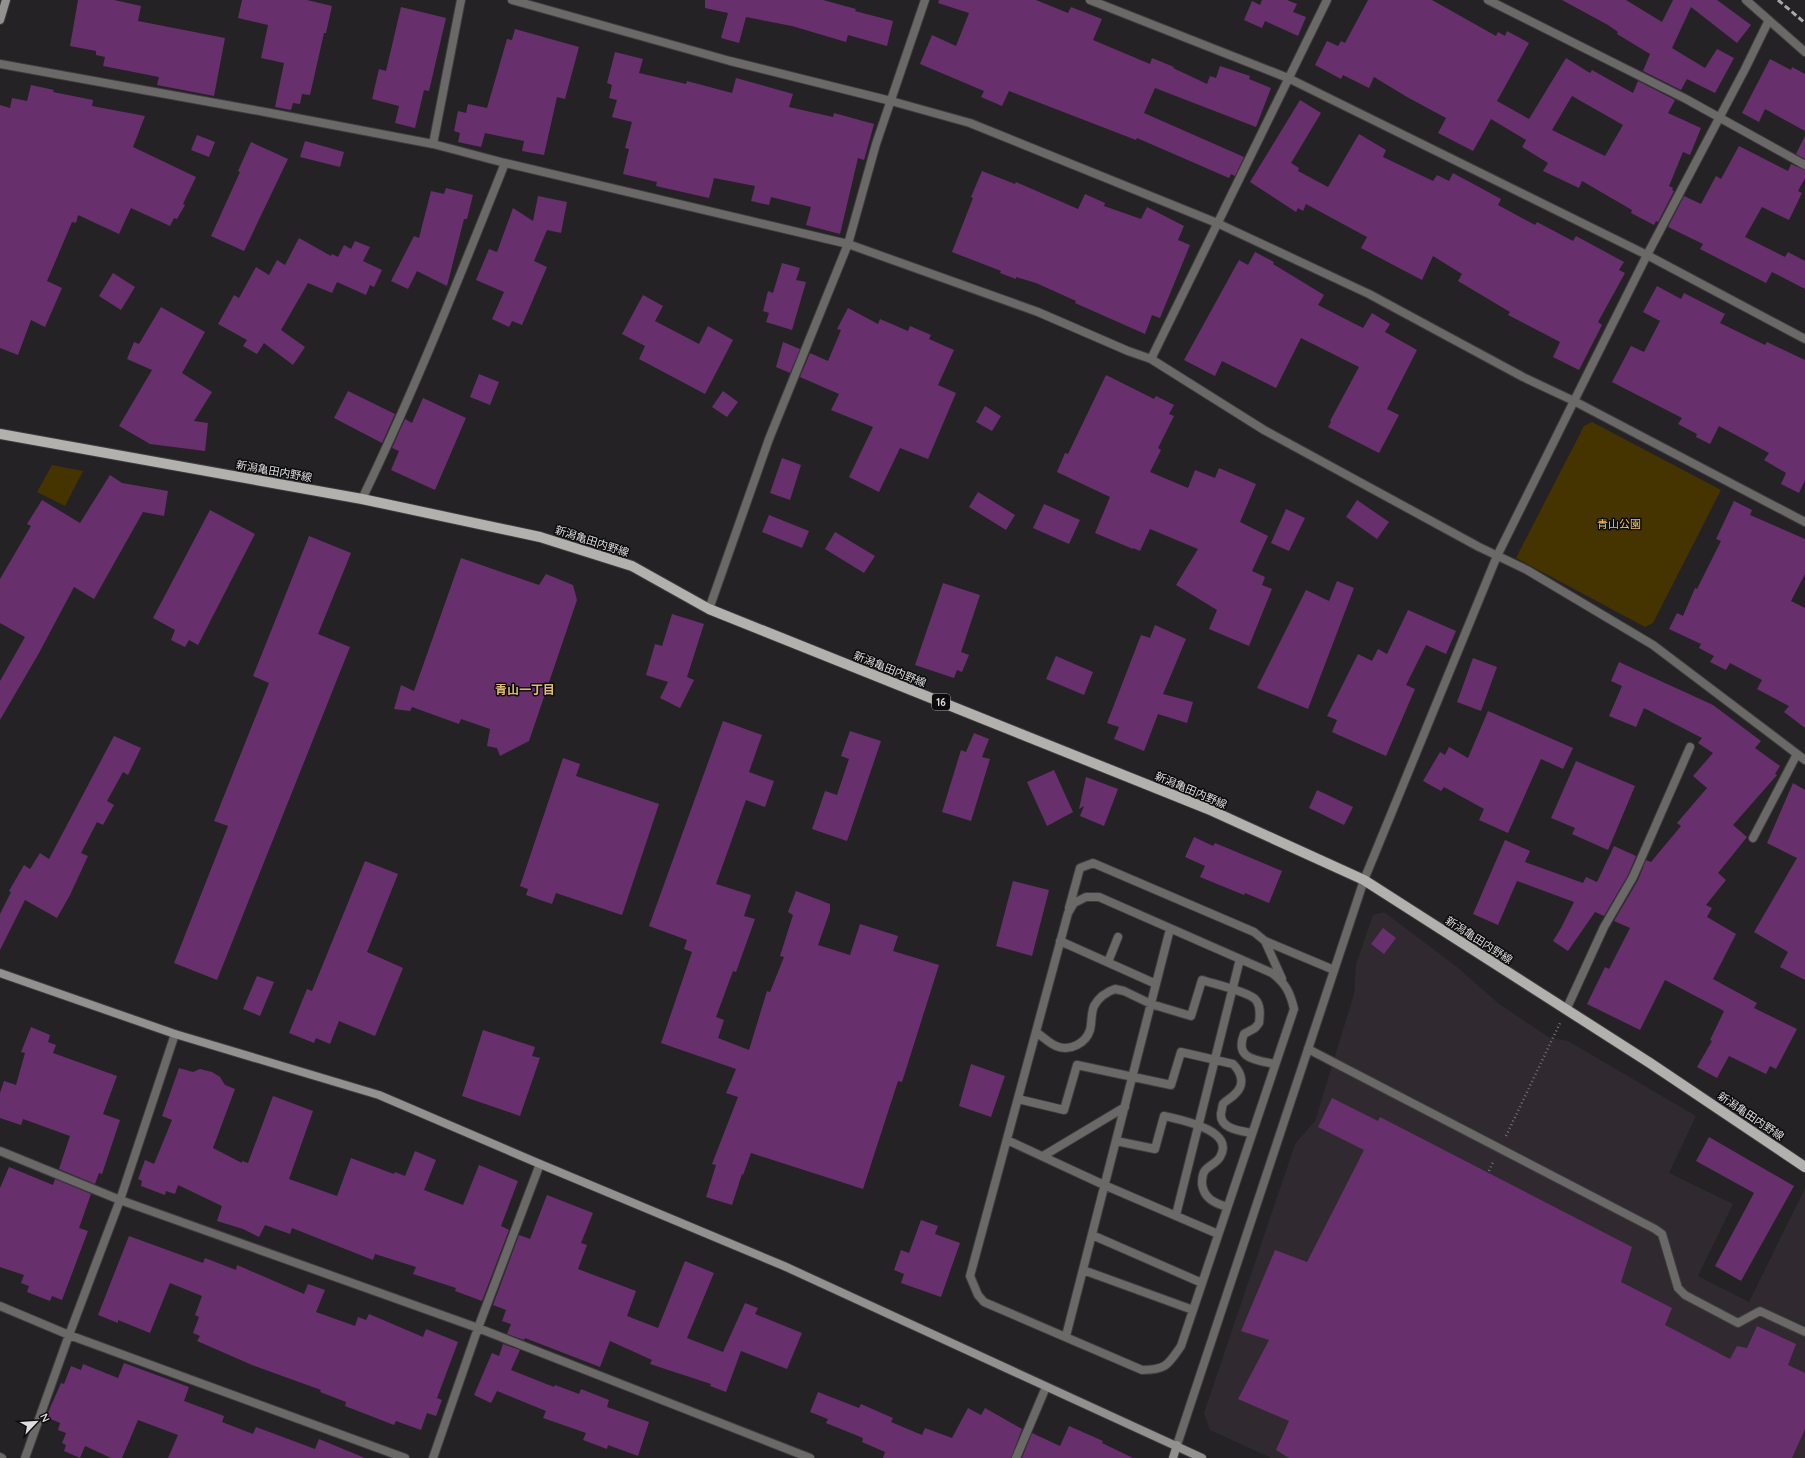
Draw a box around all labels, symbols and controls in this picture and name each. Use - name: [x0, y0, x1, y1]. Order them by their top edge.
- street label: 新潟亀田内野線: [235, 457, 313, 485]
- park label: 青山公園: [1597, 517, 1641, 531]
- street label: 新潟亀田内野線: [553, 522, 631, 560]
- street label: 新潟亀田内野線: [852, 648, 928, 690]
- district label: 青山一丁目: [495, 682, 555, 697]
- road number: 16: [932, 694, 950, 710]
- street label: 新潟亀田内野線: [1153, 769, 1229, 811]
- street label: 新潟亀田内野線: [1443, 913, 1515, 967]
- street label: 新潟亀田内野線: [1715, 1089, 1787, 1143]
- north arrow: [16, 1402, 56, 1442]
- text: N: [37, 1411, 53, 1424]

